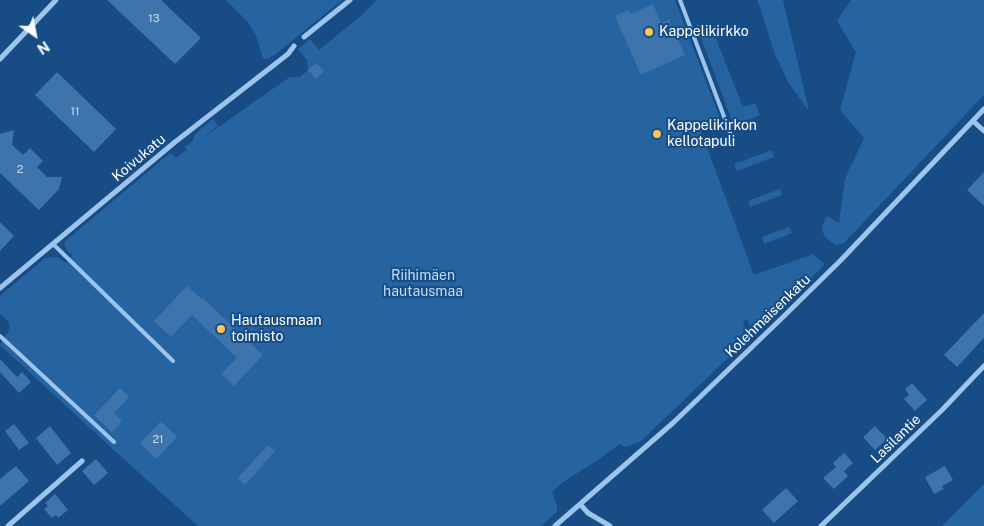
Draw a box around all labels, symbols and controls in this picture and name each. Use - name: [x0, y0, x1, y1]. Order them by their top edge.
- north arrow: [10, 10, 60, 60]
- house number: 13: [148, 12, 160, 26]
- place label: Kappelikirkko: [659, 24, 749, 40]
- marker: Kappelikirkko: [643, 26, 655, 38]
- text: N: [34, 38, 52, 57]
- house number: 11: [71, 105, 79, 119]
- place label: Kappelikirkon kellotapuli: [667, 118, 757, 150]
- marker: Kappelikirkon kellotapuli: [651, 128, 663, 140]
- street label: Koivukatu: [109, 131, 169, 185]
- house number: 2: [17, 163, 23, 177]
- park label: Riihimäen hautausmaa: [383, 268, 463, 300]
- street label: Kolehmaisenkatu: [722, 271, 814, 361]
- place label: Hautausmaan toimisto: [231, 313, 322, 346]
- marker: Hautausmaan toimisto: [215, 323, 227, 335]
- street label: Lasilantie: [868, 411, 924, 467]
- house number: 21: [152, 433, 164, 447]

